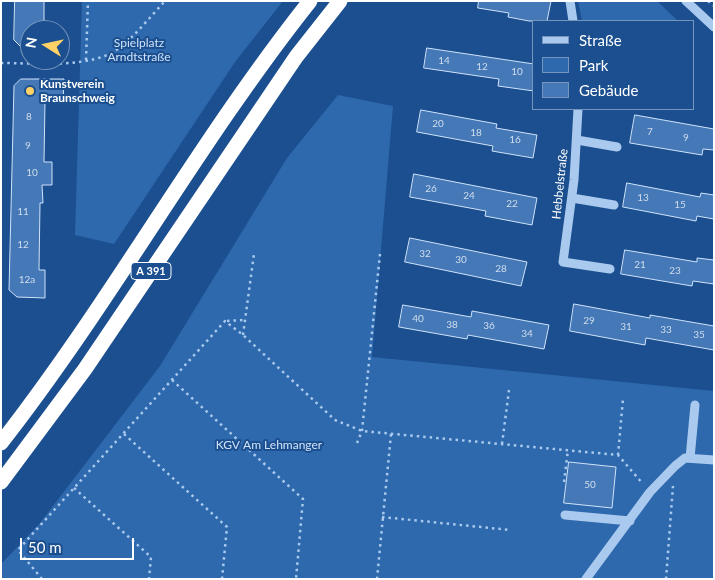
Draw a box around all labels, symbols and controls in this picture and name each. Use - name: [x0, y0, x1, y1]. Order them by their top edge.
- north arrow: [20, 20, 70, 70]
- legend: [532, 20, 695, 110]
- text: Straße: [579, 31, 622, 49]
- text: N: [21, 36, 40, 49]
- park label: Spielplatz Arndtstraße: [107, 36, 171, 64]
- house number: 14: [438, 55, 450, 67]
- text: Park: [579, 56, 608, 74]
- house number: 12: [476, 61, 488, 73]
- house number: 10: [511, 66, 523, 78]
- place label: Kunstverein Braunschweig: [40, 77, 115, 105]
- text: Gebäude: [579, 81, 638, 99]
- marker: Kunstverein Braunschweig: [24, 85, 36, 97]
- house number: 8: [26, 111, 32, 123]
- house number: 20: [432, 118, 444, 130]
- house number: 7: [647, 126, 653, 138]
- house number: 18: [470, 127, 482, 139]
- house number: 9: [683, 132, 689, 144]
- house number: 16: [509, 134, 521, 146]
- house number: 9: [25, 140, 31, 152]
- street label: Hebbelstraße: [549, 148, 571, 220]
- house number: 10: [26, 167, 38, 179]
- house number: 26: [425, 183, 437, 195]
- house number: 24: [463, 190, 475, 202]
- house number: 13: [637, 192, 649, 204]
- house number: 22: [506, 198, 518, 210]
- house number: 15: [674, 199, 686, 211]
- house number: 11: [17, 206, 29, 218]
- house number: 12: [17, 239, 29, 251]
- house number: 32: [419, 248, 431, 260]
- house number: 30: [455, 254, 467, 266]
- house number: 21: [634, 259, 646, 271]
- road number: A 391: [131, 262, 171, 280]
- house number: 28: [495, 263, 507, 275]
- house number: 23: [669, 265, 681, 277]
- house number: 12a: [19, 274, 35, 286]
- house number: 40: [412, 313, 424, 325]
- house number: 29: [583, 315, 595, 327]
- house number: 38: [446, 319, 458, 331]
- house number: 36: [483, 320, 495, 332]
- house number: 31: [620, 321, 632, 333]
- house number: 33: [660, 324, 672, 336]
- house number: 34: [521, 328, 533, 340]
- house number: 35: [693, 329, 705, 341]
- park label: KGV Am Lehmanger: [216, 438, 322, 452]
- house number: 50: [584, 479, 596, 491]
- scale bar: [22, 528, 136, 560]
- text: 50 m: [28, 538, 62, 556]

